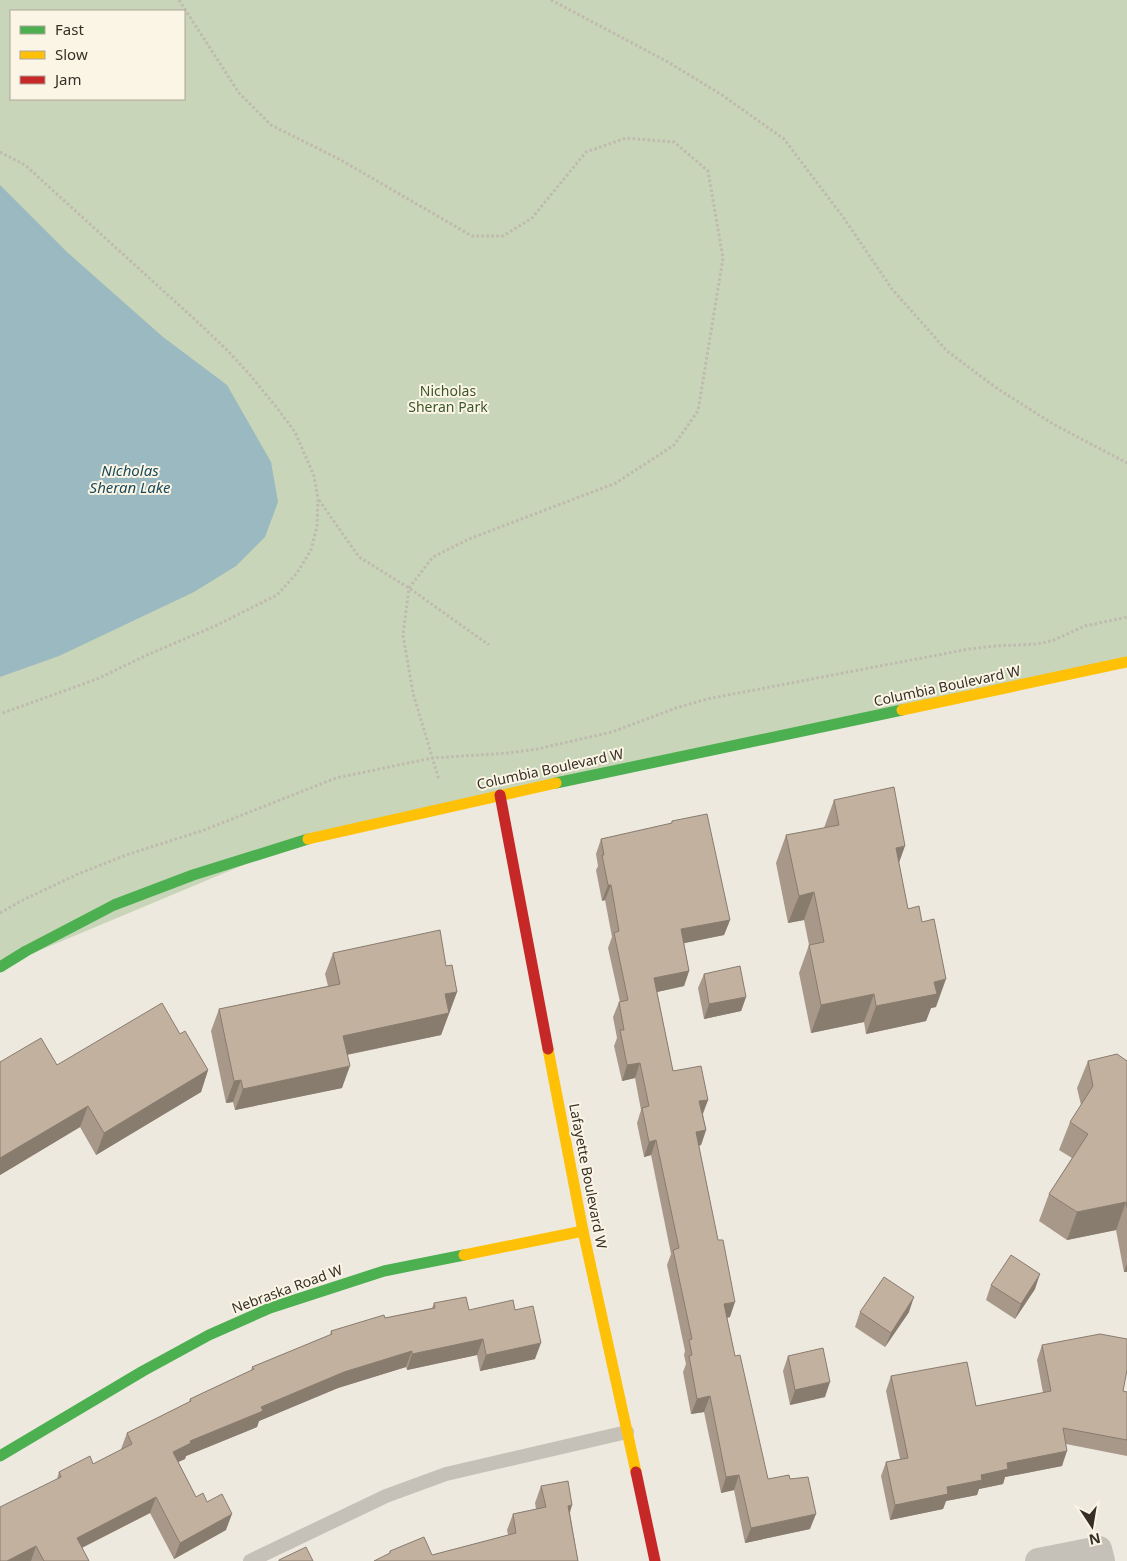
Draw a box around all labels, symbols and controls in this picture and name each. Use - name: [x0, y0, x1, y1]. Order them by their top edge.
- legend: [10, 10, 185, 100]
- text: Fast: [55, 19, 84, 39]
- text: Slow: [55, 44, 88, 64]
- text: Jam: [53, 69, 82, 89]
- park label: Nicholas Sheran Park: [408, 381, 488, 416]
- water label: Nicholas Sheran Lake: [90, 460, 171, 497]
- street label: Columbia Boulevard W: [872, 661, 1022, 710]
- street label: Columbia Boulevard W: [475, 744, 625, 793]
- street label: Lafayette Boulevard W: [565, 1102, 612, 1250]
- street label: Nebraska Road W: [229, 1260, 345, 1317]
- north arrow: [1067, 1501, 1117, 1551]
- text: N: [1087, 1529, 1102, 1550]

